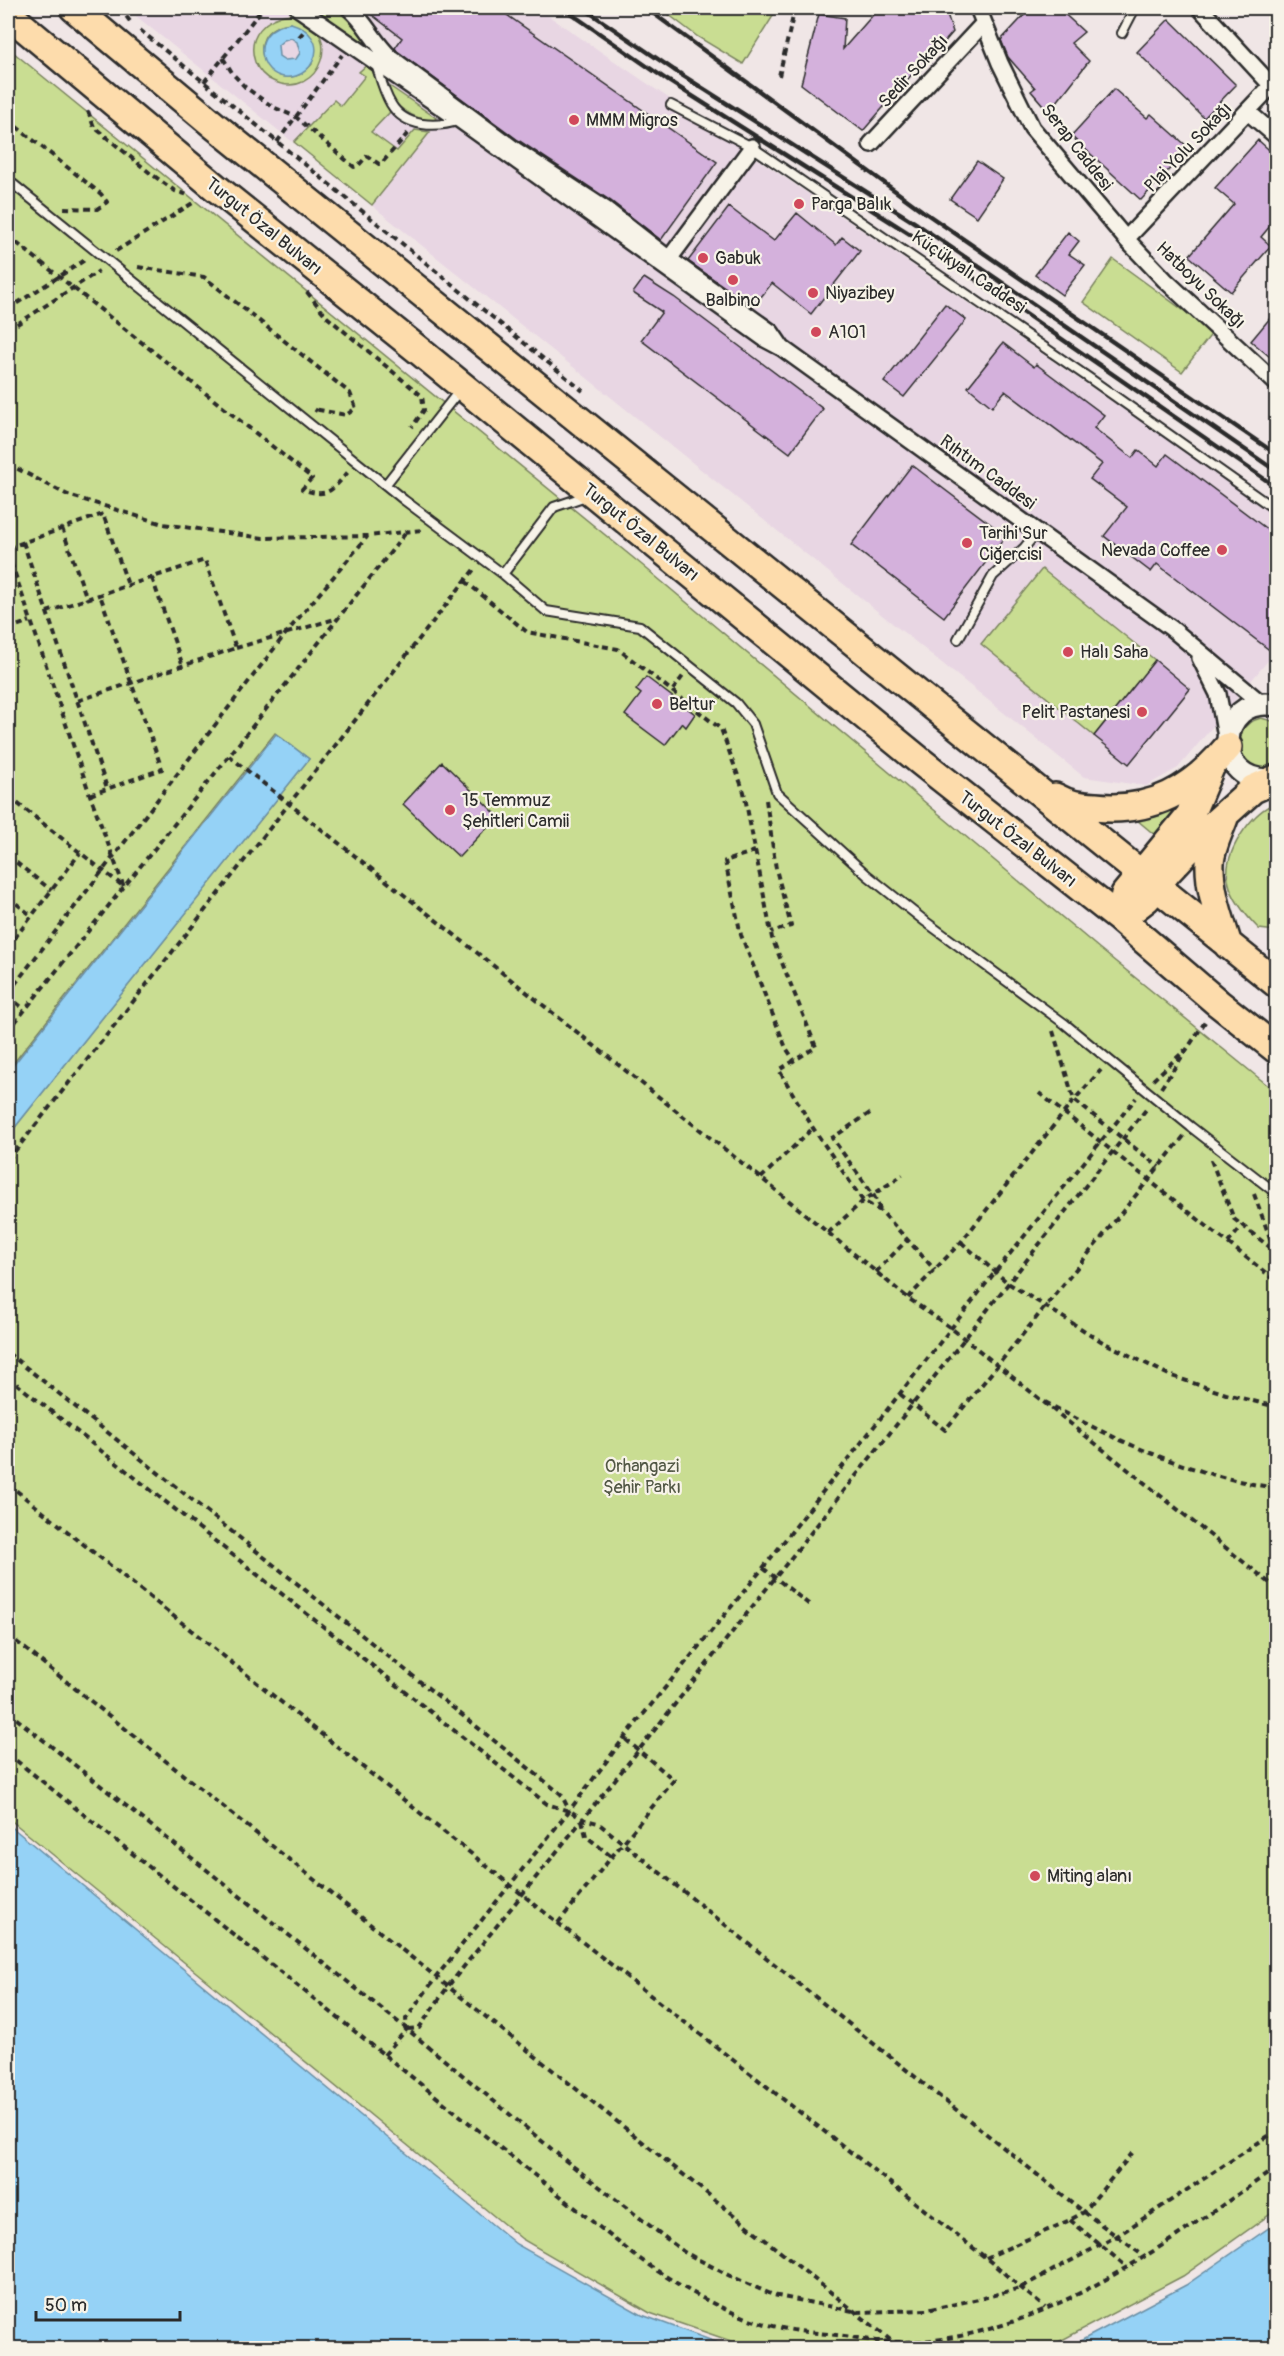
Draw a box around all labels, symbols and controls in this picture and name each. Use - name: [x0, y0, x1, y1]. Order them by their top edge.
- street label: Sedir Sokağı: [874, 30, 953, 113]
- street label: Plaj Yolu Sokağı: [1140, 97, 1237, 197]
- street label: Serap Caddesi: [1036, 99, 1118, 195]
- place label: MMM Migros: [586, 109, 678, 132]
- marker: MMM Migros: [567, 113, 581, 127]
- street label: Turgut Özal Bulvarı: [201, 172, 327, 280]
- place label: Parga Balık: [811, 193, 892, 216]
- marker: Parga Balık: [792, 197, 806, 211]
- street label: Küçükyalı Caddesi: [907, 226, 1030, 319]
- street label: Hatboyu Sokağı: [1151, 237, 1250, 334]
- place label: Gabuk: [715, 247, 761, 270]
- marker: Gabuk: [696, 251, 710, 265]
- marker: Balbino: [726, 273, 740, 287]
- place label: Niyazibey: [825, 282, 895, 305]
- marker: Niyazibey: [806, 286, 820, 300]
- place label: Balbino: [706, 289, 761, 312]
- place label: A101: [828, 321, 866, 344]
- marker: A101: [809, 325, 823, 339]
- street label: Rıhtım Caddesi: [935, 430, 1040, 515]
- street label: Turgut Özal Bulvarı: [578, 478, 704, 586]
- place label: Tarihi Sur Ciğercisi: [979, 522, 1048, 566]
- marker: Tarihi Sur Ciğercisi: [960, 536, 974, 550]
- place label: Nevada Coffee: [1101, 539, 1210, 562]
- marker: Nevada Coffee: [1215, 543, 1229, 557]
- place label: Halı Saha: [1080, 641, 1148, 664]
- marker: Halı Saha: [1061, 645, 1075, 659]
- place label: Beltur: [669, 693, 716, 716]
- marker: Beltur: [650, 697, 664, 711]
- place label: Pelit Pastanesi: [1022, 701, 1130, 724]
- marker: Pelit Pastanesi: [1135, 705, 1149, 719]
- street label: Turgut Özal Bulvarı: [954, 786, 1081, 893]
- place label: 15 Temmuz Şehitleri Camii: [462, 789, 569, 833]
- marker: 15 Temmuz Şehitleri Camii: [443, 803, 457, 817]
- park label: Orhangazi Şehir Parkı: [603, 1455, 681, 1499]
- place label: Miting alanı: [1047, 1865, 1132, 1888]
- marker: Miting alanı: [1028, 1869, 1042, 1883]
- scale bar: [36, 2284, 180, 2322]
- text: 50 m: [45, 2294, 87, 2317]

